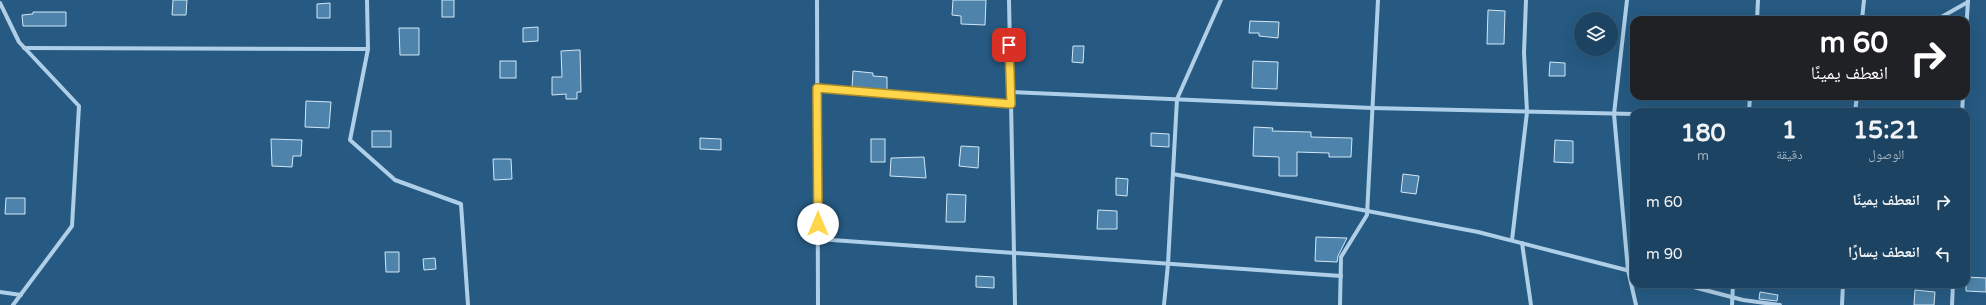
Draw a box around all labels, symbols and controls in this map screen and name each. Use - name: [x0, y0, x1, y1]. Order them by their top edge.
- map controls: [1574, 12, 1618, 56]
- button: layers: [1574, 12, 1618, 56]
- text: 60 m: [1820, 26, 1888, 60]
- pin: [992, 28, 1026, 62]
- icon: right: [1902, 32, 1954, 84]
- icon: arrive: [998, 34, 1020, 56]
- text: انعطف يمينًا: [1811, 62, 1888, 84]
- text: 1: [1782, 116, 1797, 145]
- text: 15:21: [1853, 116, 1920, 145]
- text: 180: [1680, 119, 1726, 148]
- text: دقيقة: [1776, 147, 1803, 163]
- text: الوصول: [1868, 147, 1904, 163]
- text: m: [1697, 148, 1709, 164]
- text: انعطف يمينًا: [1852, 191, 1920, 209]
- icon: right: [1932, 191, 1954, 213]
- text: 60 m: [1646, 193, 1683, 211]
- position arrow: [797, 203, 839, 245]
- text: انعطف يسارًا: [1848, 243, 1920, 261]
- icon: left: [1932, 243, 1954, 265]
- text: 90 m: [1646, 245, 1683, 263]

